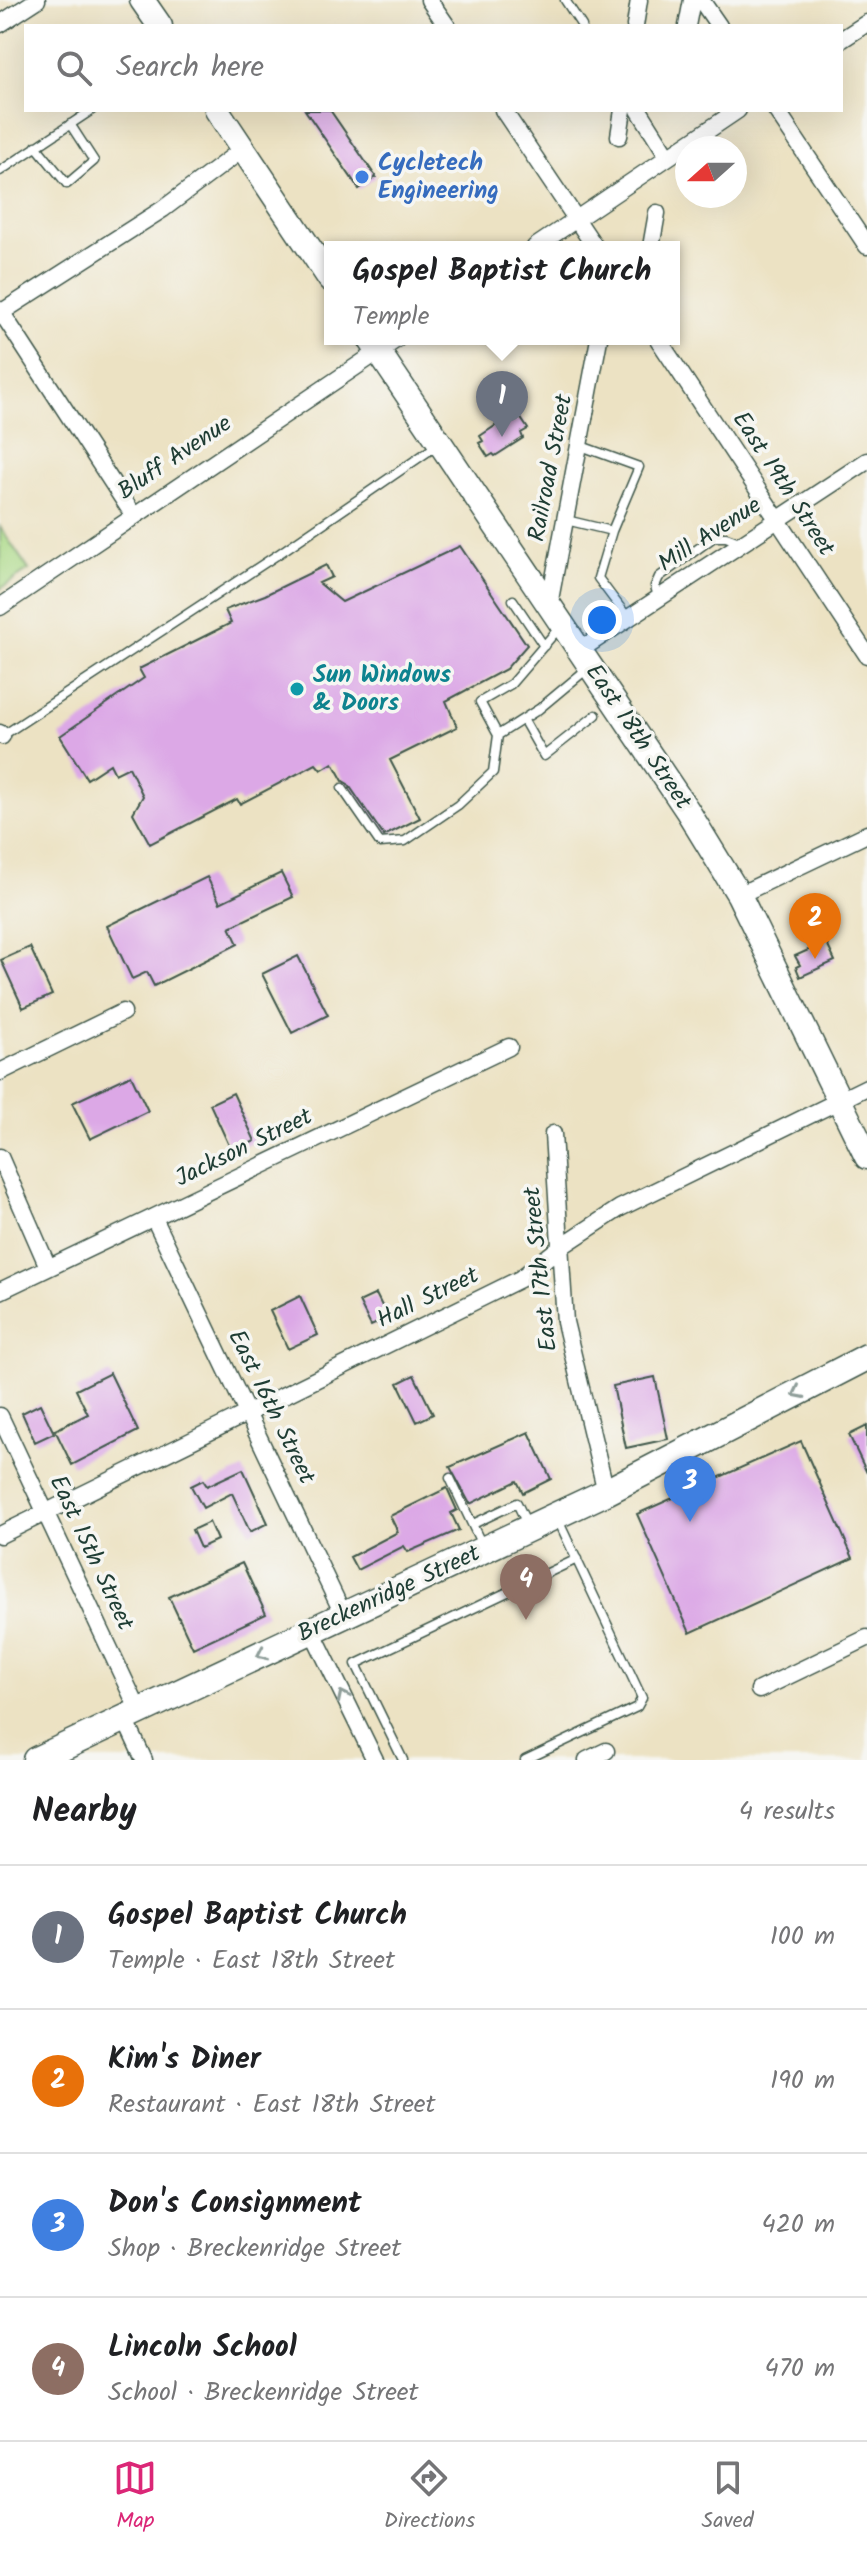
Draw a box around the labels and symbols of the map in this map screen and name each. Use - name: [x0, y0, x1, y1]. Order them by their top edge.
- north arrow: [675, 136, 747, 208]
- place label: Cycletech Engineering: [378, 144, 499, 211]
- marker: Cycletech Engineering: [353, 168, 371, 186]
- pin: 1: [476, 371, 528, 437]
- street label: Railroad Street: [518, 390, 585, 545]
- street label: East 19th Street: [721, 404, 845, 565]
- street label: Bluff Avenue: [110, 405, 240, 511]
- street label: Mill Avenue: [650, 487, 770, 583]
- your location: [582, 600, 622, 640]
- place label: Sun Windows & Doors: [313, 656, 451, 723]
- street label: East 18th Street: [575, 656, 702, 819]
- marker: Sun Windows & Doors: [288, 680, 306, 698]
- pin: 2: [789, 893, 841, 959]
- street label: Jackson Street: [169, 1098, 320, 1198]
- street label: East 17th Street: [513, 1184, 569, 1353]
- street label: Hall Street: [370, 1256, 486, 1340]
- street label: East 16th Street: [217, 1323, 326, 1492]
- one-way arrow: [791, 1383, 806, 1398]
- pin: 3: [664, 1456, 716, 1522]
- street label: East 15th Street: [38, 1469, 144, 1638]
- street label: Breckenridge Street: [291, 1534, 488, 1653]
- pin: 4: [500, 1554, 552, 1620]
- one-way arrow: [256, 1644, 270, 1660]
- one-way arrow: [338, 1689, 353, 1704]

